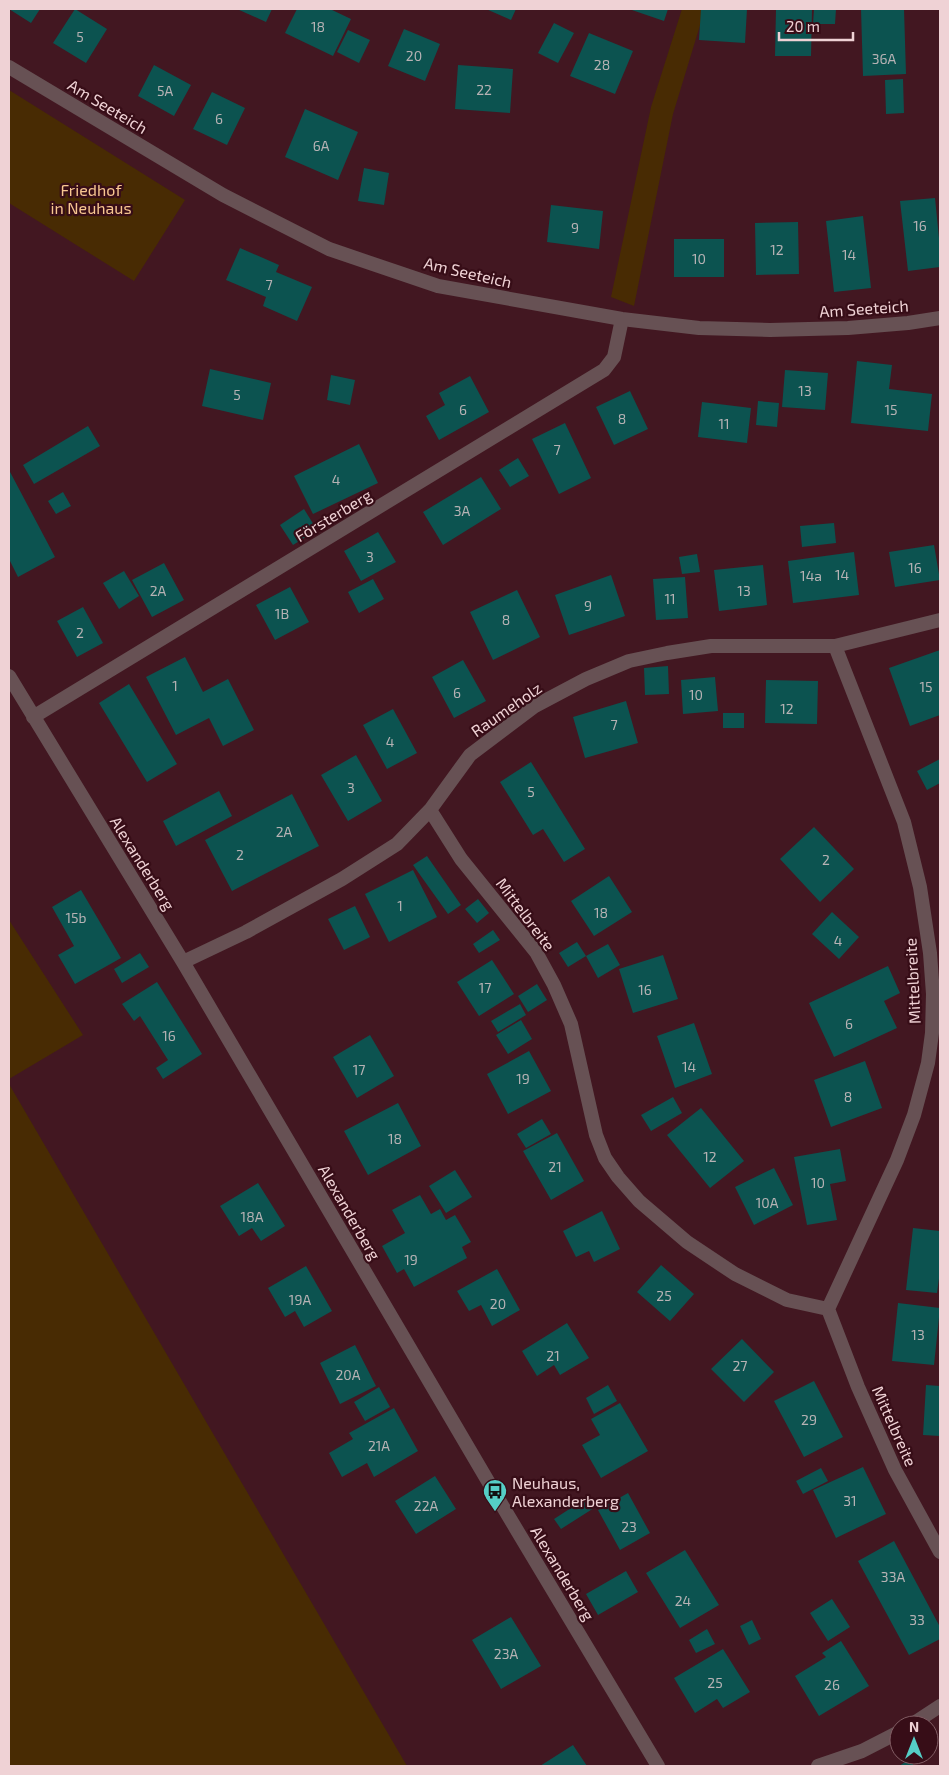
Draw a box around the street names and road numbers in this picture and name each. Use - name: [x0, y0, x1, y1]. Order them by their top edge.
- street label: Am Seeteich: [65, 75, 151, 137]
- street label: Am Seeteich: [422, 253, 514, 291]
- street label: Am Seeteich: [819, 295, 909, 321]
- street label: Försterberg: [291, 485, 375, 545]
- street label: Raumeholz: [467, 678, 545, 740]
- street label: Alexanderberg: [107, 813, 179, 913]
- street label: Mittelbreite: [492, 874, 560, 954]
- street label: Mittelbreite: [900, 937, 924, 1025]
- street label: Alexanderberg: [315, 1161, 385, 1263]
- street label: Mittelbreite: [869, 1383, 921, 1469]
- street label: Alexanderberg: [527, 1522, 599, 1624]

